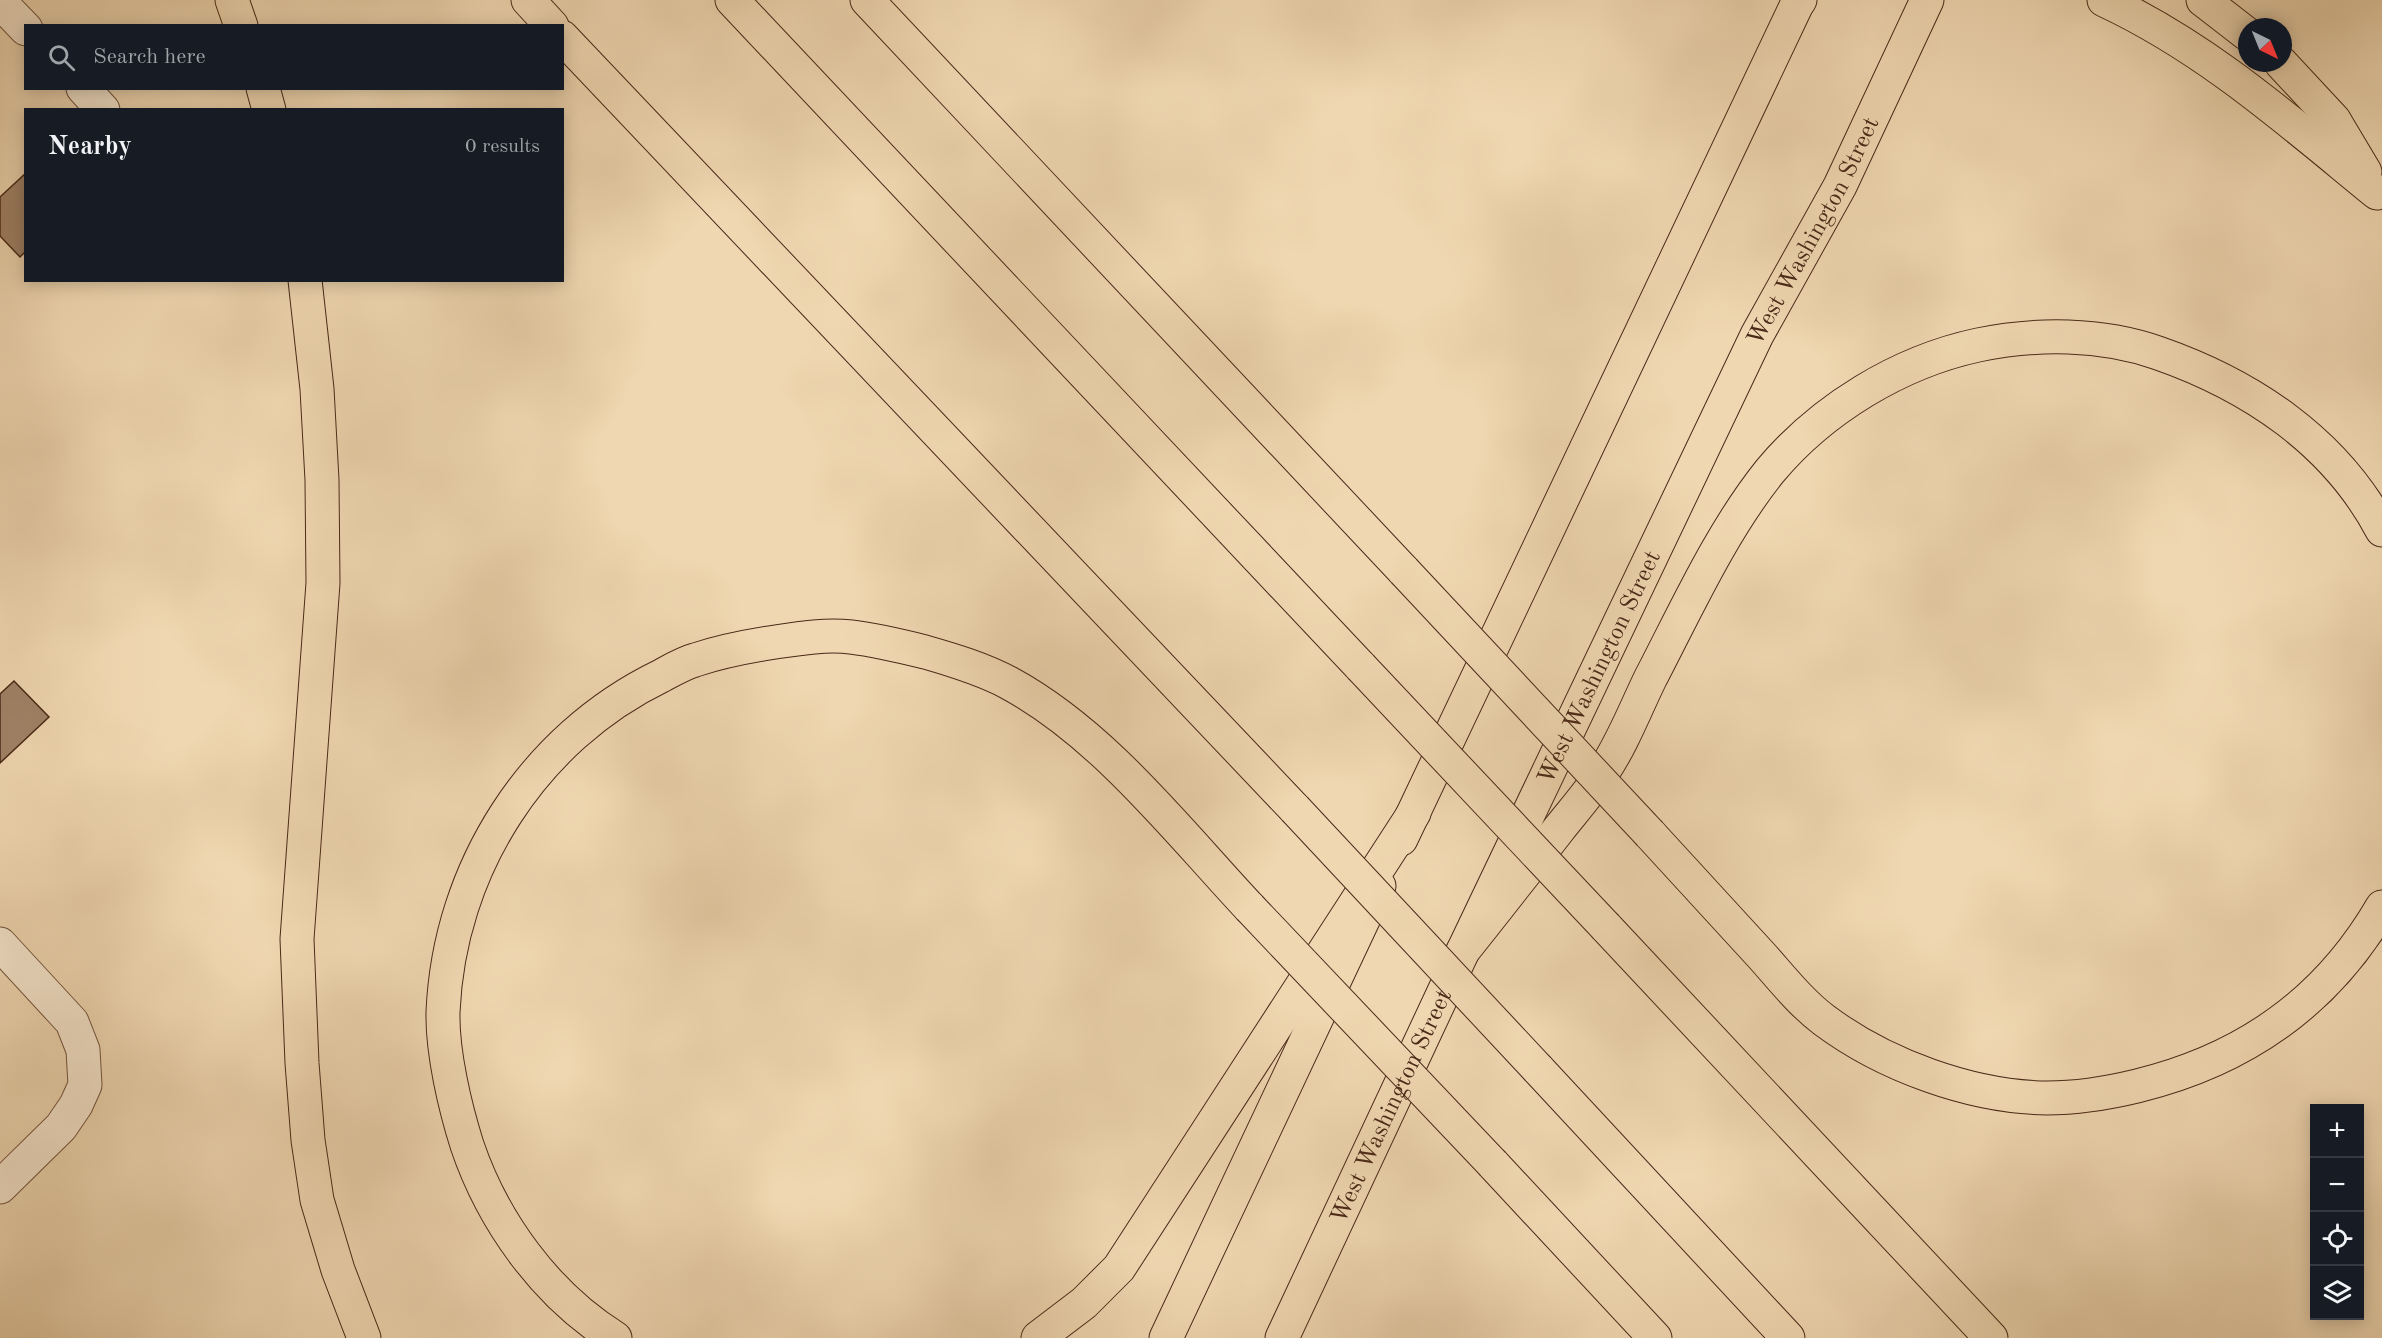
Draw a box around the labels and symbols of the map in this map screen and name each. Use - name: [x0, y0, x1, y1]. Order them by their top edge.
- north arrow: [2238, 18, 2292, 72]
- street label: West Washington Street: [1744, 114, 1885, 350]
- street label: West Washington Street: [1535, 548, 1666, 788]
- street label: West Washington Street: [1327, 986, 1457, 1228]

